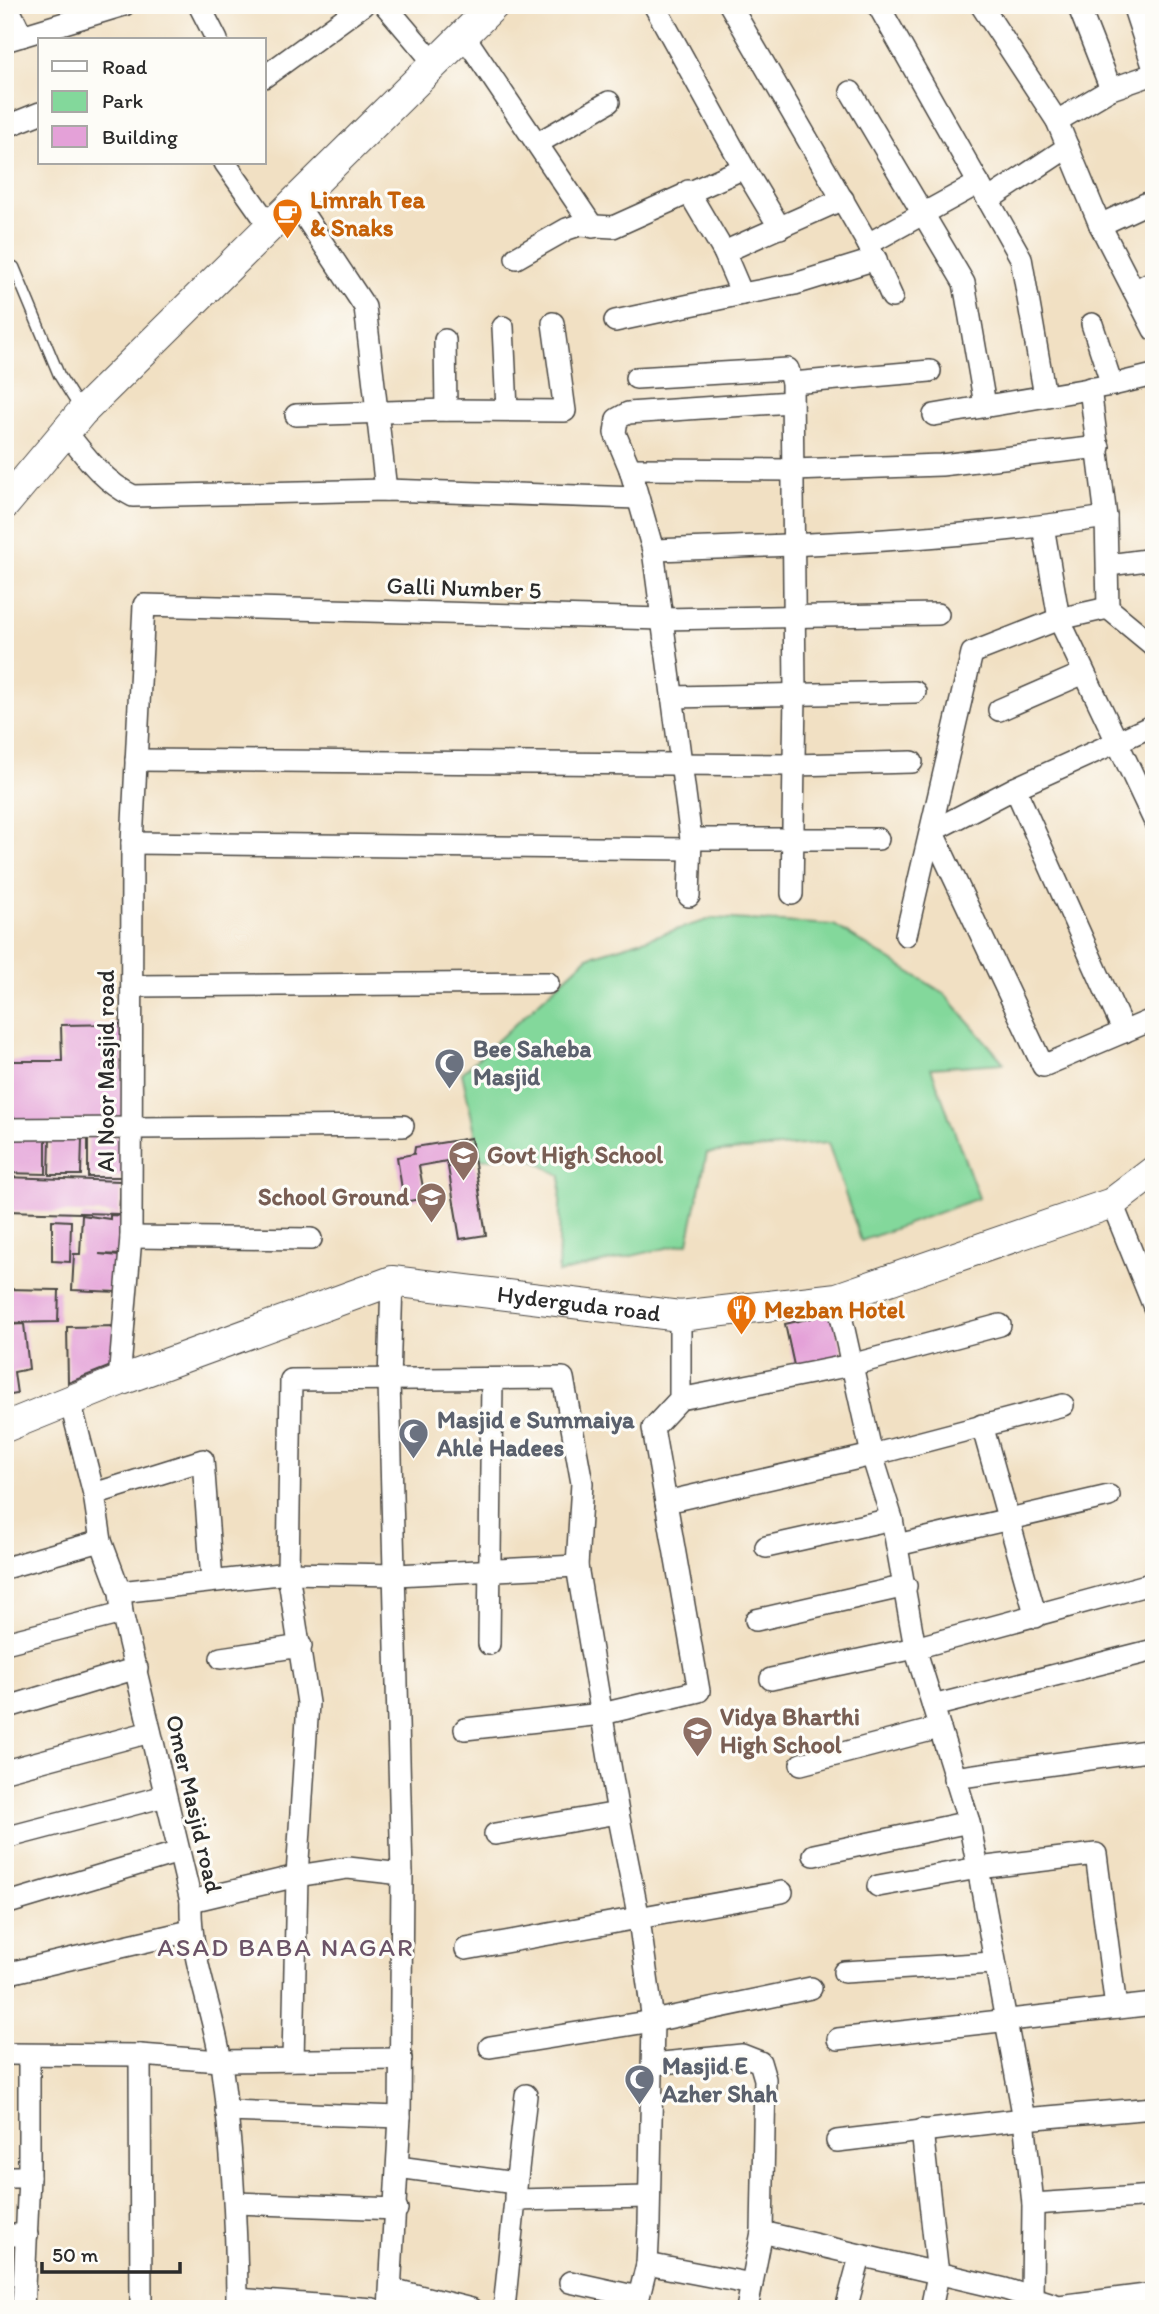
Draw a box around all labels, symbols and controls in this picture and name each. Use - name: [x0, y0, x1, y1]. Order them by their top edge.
- legend: [38, 38, 266, 164]
- text: Road: [102, 54, 148, 79]
- text: Park: [102, 88, 144, 113]
- text: Building: [102, 124, 178, 149]
- place label: Limrah Tea & Snaks: [310, 185, 426, 242]
- cafe icon: Limrah Tea & Snaks: [270, 197, 304, 241]
- street label: Galli Number 5: [386, 570, 542, 605]
- street label: AI Noor Masjid road: [91, 970, 120, 1172]
- place label: Bee Saheba Masjid: [473, 1034, 592, 1092]
- mosque icon: Bee Saheba Masjid: [433, 1046, 467, 1090]
- school or university icon: Govt High School: [447, 1138, 481, 1182]
- place label: Govt High School: [487, 1140, 663, 1170]
- school or university icon: School Ground: [415, 1180, 449, 1224]
- place label: School Ground: [258, 1182, 410, 1211]
- street label: Hyderguda road: [496, 1279, 663, 1328]
- restaurant icon: Mezban Hotel: [724, 1293, 758, 1337]
- place label: Mezban Hotel: [764, 1295, 905, 1324]
- place label: Masjid e Summaiya Ahle Hadees: [436, 1405, 635, 1462]
- mosque icon: Masjid e Summaiya Ahle Hadees: [397, 1417, 431, 1461]
- place label: Vidya Bharthi High School: [720, 1702, 860, 1760]
- street label: Omer Masjid road: [160, 1712, 229, 1896]
- school or university icon: Vidya Bharthi High School: [680, 1714, 714, 1758]
- district label: ASAD BABA NAGAR: [157, 1931, 415, 1963]
- place label: Masjid E Azher Shah: [661, 2051, 778, 2108]
- mosque icon: Masjid E Azher Shah: [622, 2063, 656, 2107]
- scale bar: [42, 2230, 180, 2274]
- text: 50 m: [52, 2242, 99, 2267]

